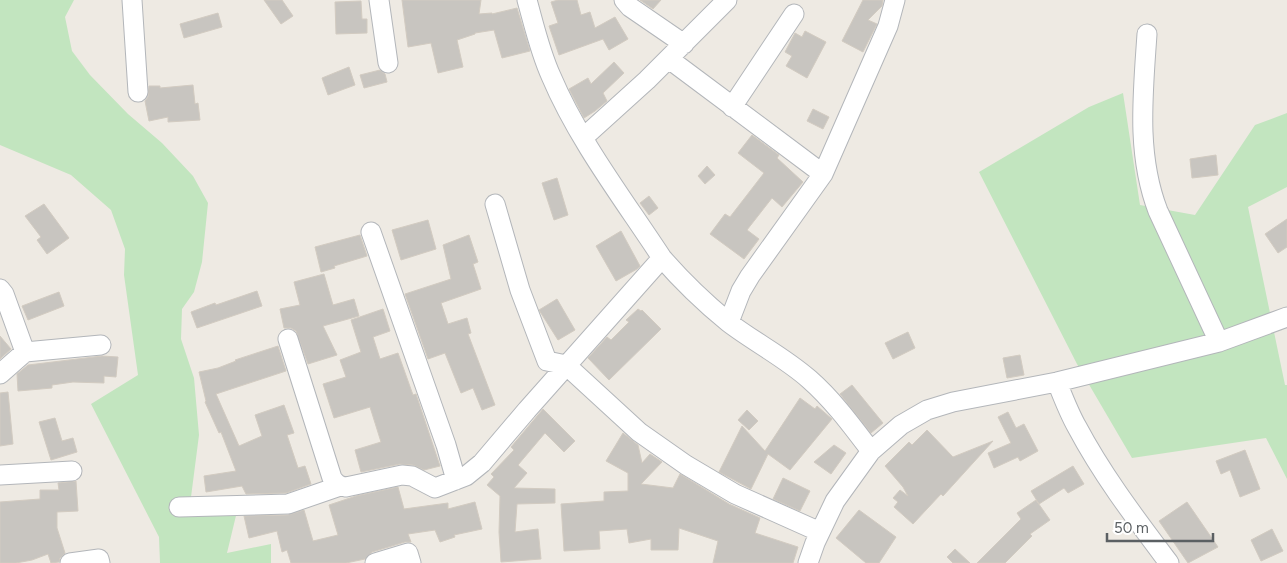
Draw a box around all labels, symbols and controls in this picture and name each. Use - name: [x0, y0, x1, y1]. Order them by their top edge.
- scale bar: [1107, 510, 1213, 542]
- text: 50 m: [1114, 519, 1149, 537]

